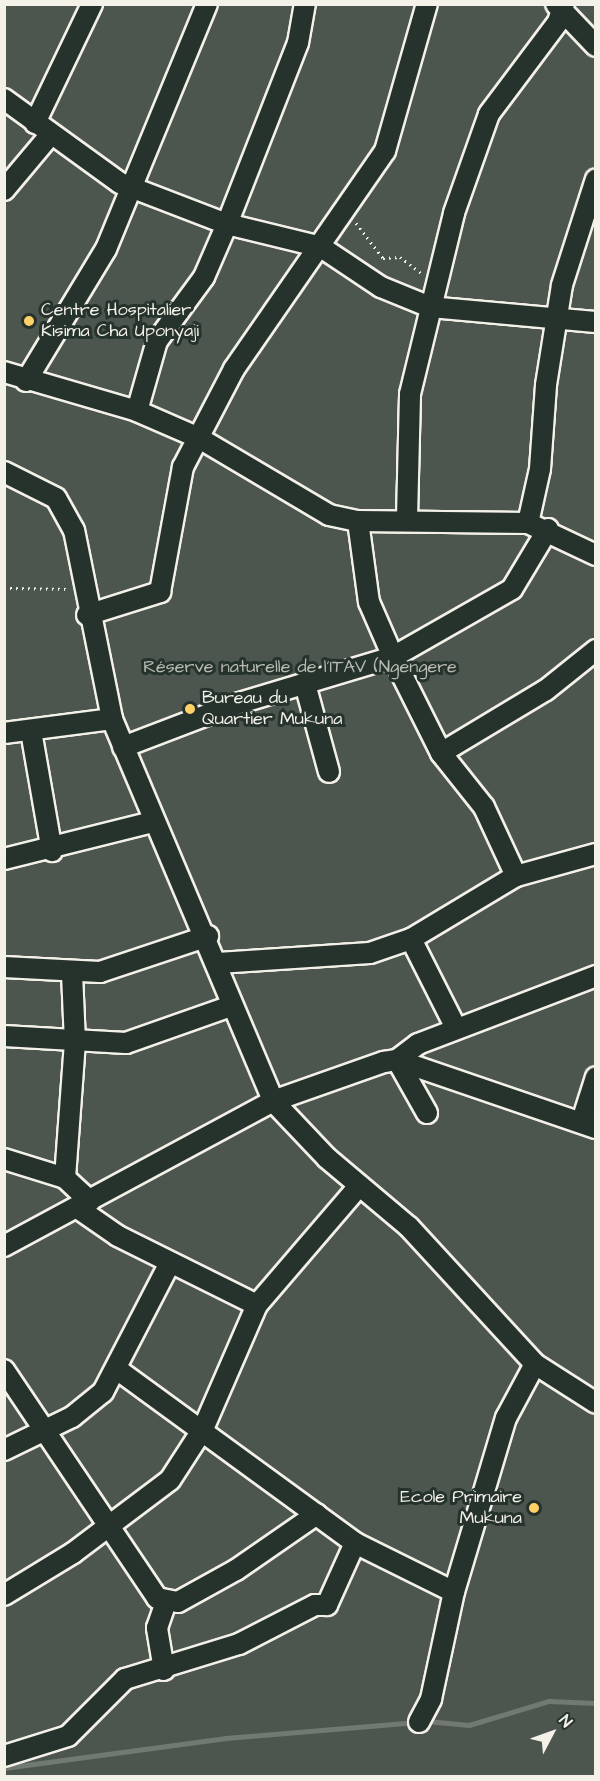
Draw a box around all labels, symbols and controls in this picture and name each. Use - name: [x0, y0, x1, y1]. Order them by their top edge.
- place label: Centre Hospitalier Kisima Cha Uponyaji: [41, 300, 199, 342]
- marker: Centre Hospitalier Kisima Cha Uponyaji: [22, 314, 36, 328]
- park label: Réserve naturelle de l'ITAV (Ngengere: [143, 656, 457, 678]
- place label: Bureau du Quartier Mukuna: [202, 688, 342, 730]
- marker: Bureau du Quartier Mukuna: [183, 702, 197, 716]
- place label: Ecole Primaire Mukuna: [400, 1487, 522, 1530]
- marker: Ecole Primaire Mukuna: [527, 1501, 541, 1515]
- north arrow: [522, 1703, 582, 1763]
- text: N: [554, 1710, 577, 1732]

